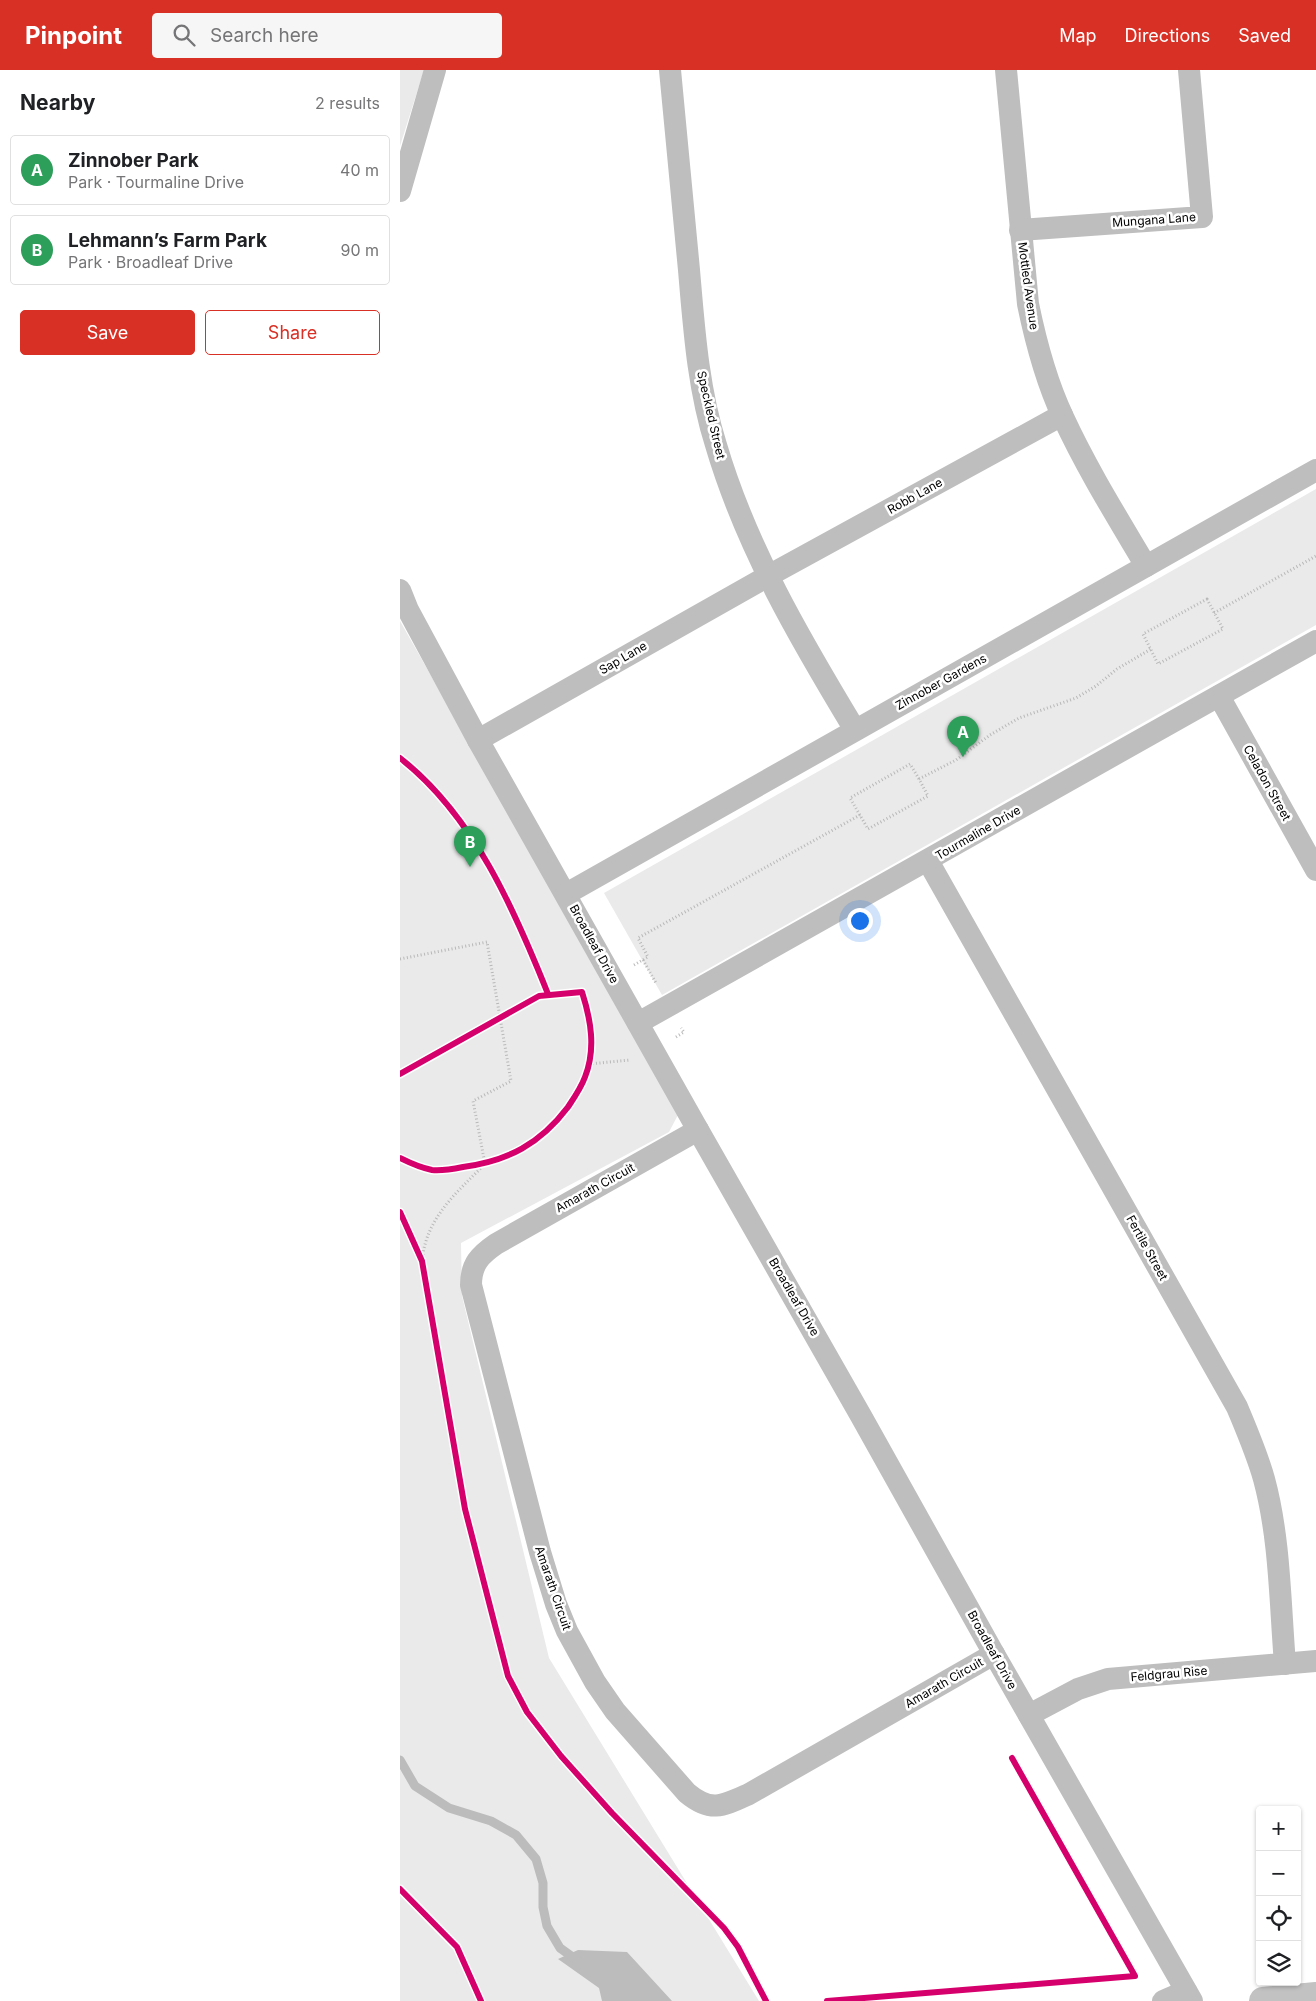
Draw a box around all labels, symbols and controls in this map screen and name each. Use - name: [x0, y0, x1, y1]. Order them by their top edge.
- search box: [152, 13, 502, 58]
- text: Pinpoint: [25, 21, 122, 50]
- icon: search: [170, 21, 198, 49]
- text: Search here: [210, 24, 319, 47]
- text: Map: [1059, 25, 1097, 46]
- text: Directions: [1125, 25, 1210, 46]
- text: Saved: [1238, 25, 1291, 46]
- text: Nearby: [20, 90, 95, 115]
- text: 2 results: [315, 93, 380, 113]
- text: Zinnober Park: [68, 149, 199, 172]
- text: A: [31, 160, 43, 180]
- text: 40 m: [340, 160, 379, 180]
- text: Park · Tourmaline Drive: [68, 172, 244, 192]
- street label: Mungana Lane: [1112, 209, 1196, 230]
- text: Lehmann’s Farm Park: [68, 229, 267, 252]
- text: B: [32, 240, 42, 260]
- text: 90 m: [340, 240, 379, 260]
- street label: Mottled Avenue: [1015, 241, 1042, 331]
- text: Park · Broadleaf Drive: [68, 252, 233, 272]
- button: Save: [20, 310, 195, 355]
- button: Share: [205, 310, 380, 355]
- street label: Speckled Street: [694, 369, 729, 460]
- street label: Robb Lane: [885, 474, 945, 517]
- street label: Sap Lane: [596, 638, 649, 677]
- street label: Zinnober Gardens: [893, 650, 989, 713]
- pin: A: [947, 716, 979, 757]
- street label: Celadon Street: [1240, 742, 1294, 823]
- street label: Tourmaline Drive: [932, 802, 1023, 863]
- pin: B: [454, 826, 486, 867]
- street label: Broadleaf Drive: [567, 902, 622, 986]
- your location: [847, 908, 873, 934]
- street label: Amarath Circuit: [553, 1160, 637, 1215]
- street label: Fertile Street: [1123, 1213, 1172, 1283]
- street label: Broadleaf Drive: [766, 1255, 823, 1339]
- street label: Amarath Circuit: [532, 1544, 575, 1632]
- street label: Broadleaf Drive: [965, 1608, 1020, 1692]
- street label: Amarath Circuit: [902, 1654, 986, 1711]
- street label: Feldgrau Rise: [1130, 1663, 1208, 1684]
- map controls: [1256, 1806, 1301, 1986]
- button: +: [1256, 1806, 1301, 1851]
- button: −: [1256, 1851, 1301, 1896]
- button: locate: [1256, 1896, 1301, 1941]
- button: layers: [1256, 1941, 1301, 1986]

